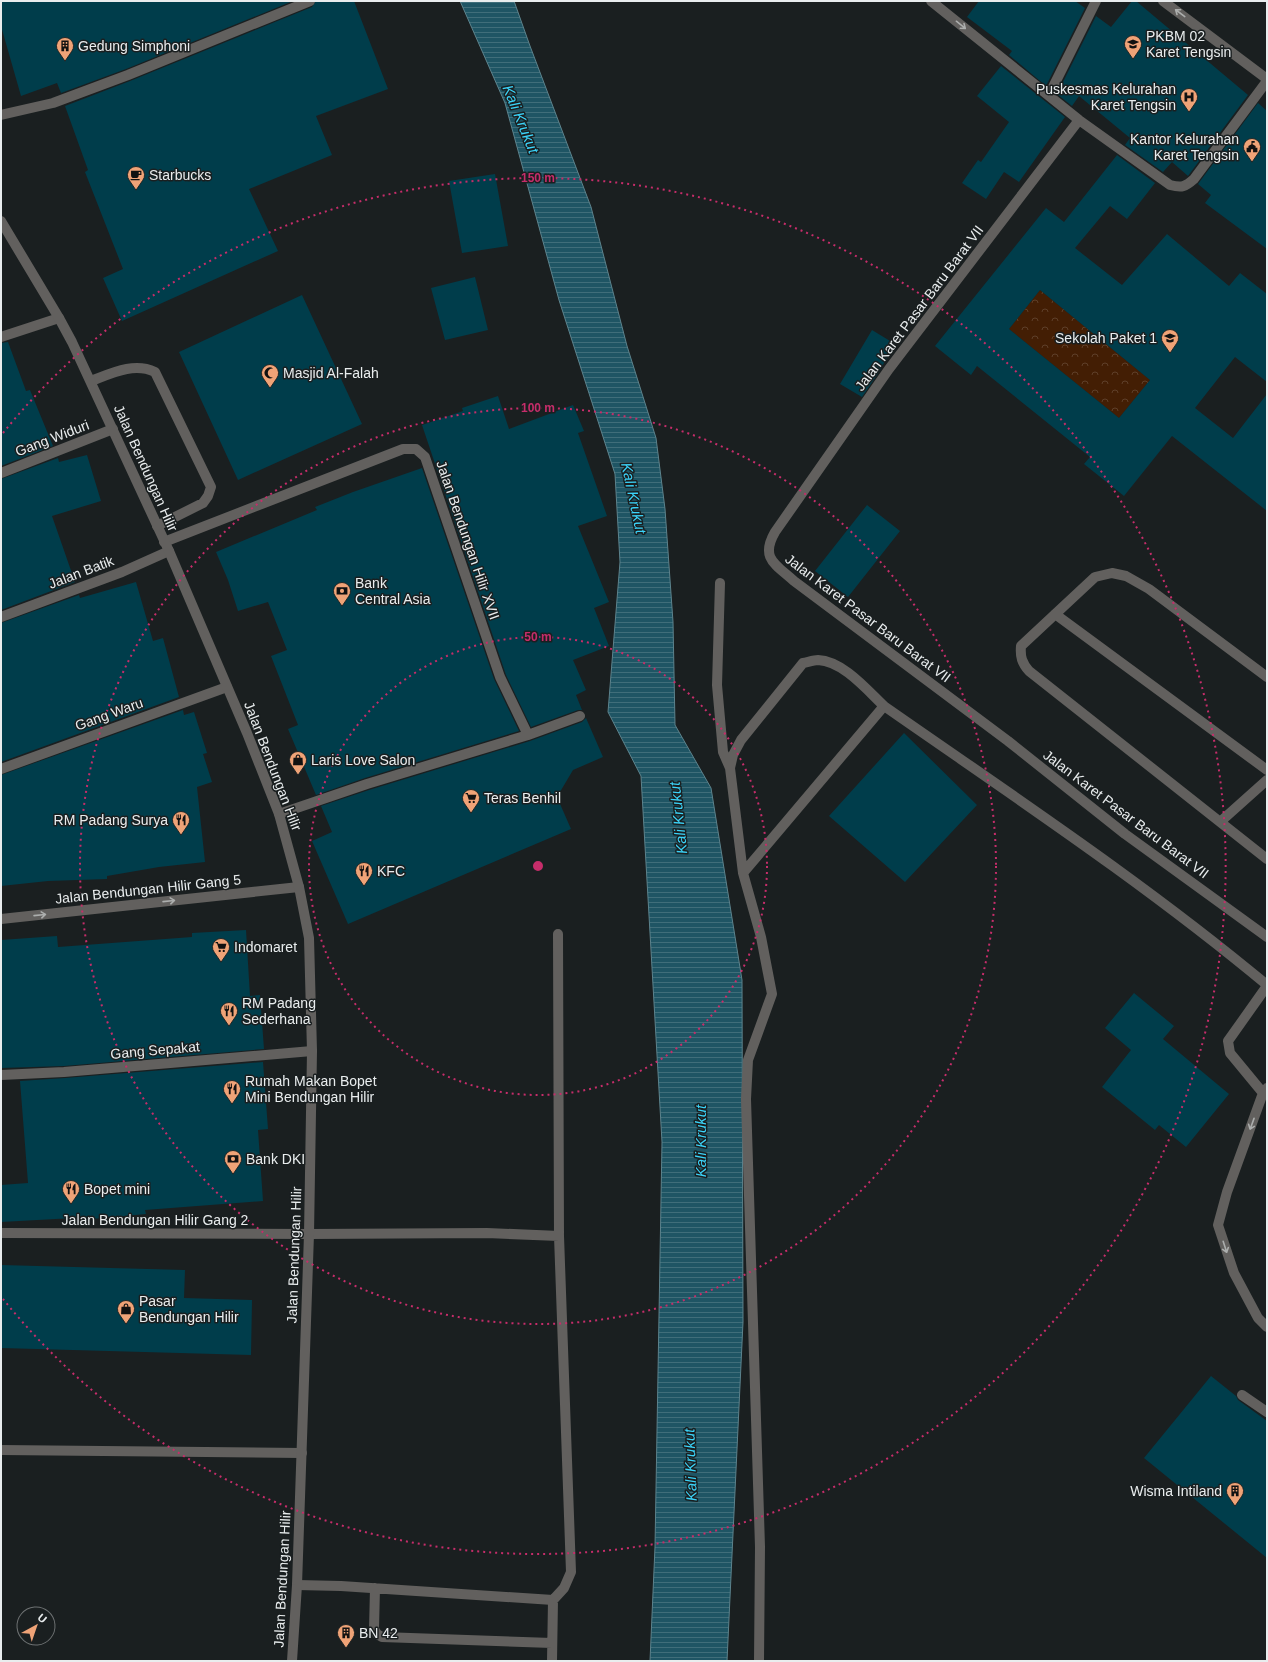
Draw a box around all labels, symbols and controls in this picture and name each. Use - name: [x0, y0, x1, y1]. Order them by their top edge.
- one-way arrow: [1174, 9, 1185, 17]
- one-way arrow: [956, 21, 967, 30]
- place label: PKBM 02 Karet Tengsin: [1146, 28, 1231, 60]
- school or university icon: PKBM 02 Karet Tengsin: [1123, 34, 1143, 59]
- building icon: Gedung Simphoni: [55, 36, 75, 61]
- place label: Gedung Simphoni: [78, 38, 190, 54]
- place label: Puskesmas Kelurahan Karet Tengsin: [1036, 81, 1176, 113]
- water label: Kali Krukut: [500, 82, 543, 157]
- hospital icon: Puskesmas Kelurahan Karet Tengsin: [1179, 87, 1199, 112]
- place label: Kantor Kelurahan Karet Tengsin: [1130, 131, 1239, 163]
- public building icon: Kantor Kelurahan Karet Tengsin: [1242, 137, 1262, 162]
- cafe icon: Starbucks: [126, 165, 146, 190]
- place label: Starbucks: [149, 167, 211, 183]
- text: 150 m: [521, 171, 555, 185]
- street label: Jalan Karet Pasar Baru Barat VII: [851, 222, 987, 394]
- school or university icon: Sekolah Paket 1: [1160, 328, 1180, 353]
- place label: Sekolah Paket 1: [1055, 330, 1157, 346]
- mosque icon: Masjid Al-Falah: [260, 363, 280, 388]
- place label: Masjid Al-Falah: [283, 365, 379, 381]
- text: 100 m: [521, 401, 555, 415]
- street label: Jalan Bendungan Hilir: [111, 402, 181, 534]
- street label: Gang Widuri: [13, 417, 91, 459]
- street label: Jalan Bendungan Hilir XVII: [433, 458, 503, 622]
- water label: Kali Krukut: [618, 461, 650, 536]
- street label: Jalan Karet Pasar Baru Barat VII: [782, 550, 954, 686]
- street label: Jalan Batik: [46, 552, 117, 592]
- place label: Bank Central Asia: [355, 575, 431, 607]
- bank icon: Bank Central Asia: [332, 581, 352, 606]
- text: 50 m: [524, 630, 552, 644]
- street label: Gang Waru: [73, 694, 145, 734]
- street label: Jalan Bendungan Hilir: [241, 699, 305, 833]
- street label: Jalan Karet Pasar Baru Barat VII: [1040, 746, 1212, 882]
- shop icon: Laris Love Salon: [288, 750, 308, 775]
- place label: Laris Love Salon: [311, 752, 415, 768]
- water label: Kali Krukut: [666, 780, 690, 855]
- supermarket icon: Teras Benhil: [461, 788, 481, 813]
- place label: Teras Benhil: [484, 790, 561, 806]
- restaurant icon: RM Padang Surya: [171, 810, 191, 835]
- place label: RM Padang Surya: [54, 812, 168, 828]
- centre of rings: [531, 859, 545, 873]
- restaurant icon: KFC: [354, 861, 374, 886]
- place label: KFC: [377, 863, 405, 879]
- street label: Jalan Bendungan Hilir Gang 5: [54, 871, 242, 907]
- one-way arrow: [162, 897, 175, 905]
- one-way arrow: [33, 911, 46, 919]
- supermarket icon: Indomaret: [211, 937, 231, 962]
- place label: Indomaret: [234, 939, 297, 955]
- place label: RM Padang Sederhana: [242, 995, 316, 1027]
- restaurant icon: RM Padang Sederhana: [219, 1001, 239, 1026]
- street label: Gang Sepakat: [110, 1038, 200, 1062]
- place label: Rumah Makan Bopet Mini Bendungan Hilir: [245, 1073, 377, 1105]
- restaurant icon: Rumah Makan Bopet Mini Bendungan Hilir: [222, 1079, 242, 1104]
- water label: Kali Krukut: [692, 1104, 709, 1177]
- one-way arrow: [1247, 1117, 1255, 1129]
- bank icon: Bank DKI: [223, 1149, 243, 1174]
- place label: Bank DKI: [246, 1151, 305, 1167]
- restaurant icon: Bopet mini: [61, 1179, 81, 1204]
- place label: Bopet mini: [84, 1181, 150, 1197]
- street label: Jalan Bendungan Hilir: [284, 1186, 304, 1324]
- street label: Jalan Bendungan Hilir Gang 2: [62, 1212, 249, 1228]
- one-way arrow: [1222, 1240, 1229, 1253]
- place label: Pasar Bendungan Hilir: [139, 1293, 239, 1325]
- shop icon: Pasar Bendungan Hilir: [116, 1299, 136, 1324]
- water label: Kali Krukut: [680, 1428, 700, 1502]
- building icon: Wisma Intiland: [1225, 1481, 1245, 1506]
- place label: Wisma Intiland: [1130, 1483, 1222, 1499]
- street label: Jalan Bendungan Hilir: [270, 1510, 294, 1648]
- north arrow: [16, 1606, 56, 1646]
- text: U: [36, 1611, 49, 1626]
- building icon: BN 42: [336, 1623, 356, 1648]
- place label: BN 42: [359, 1625, 398, 1641]

